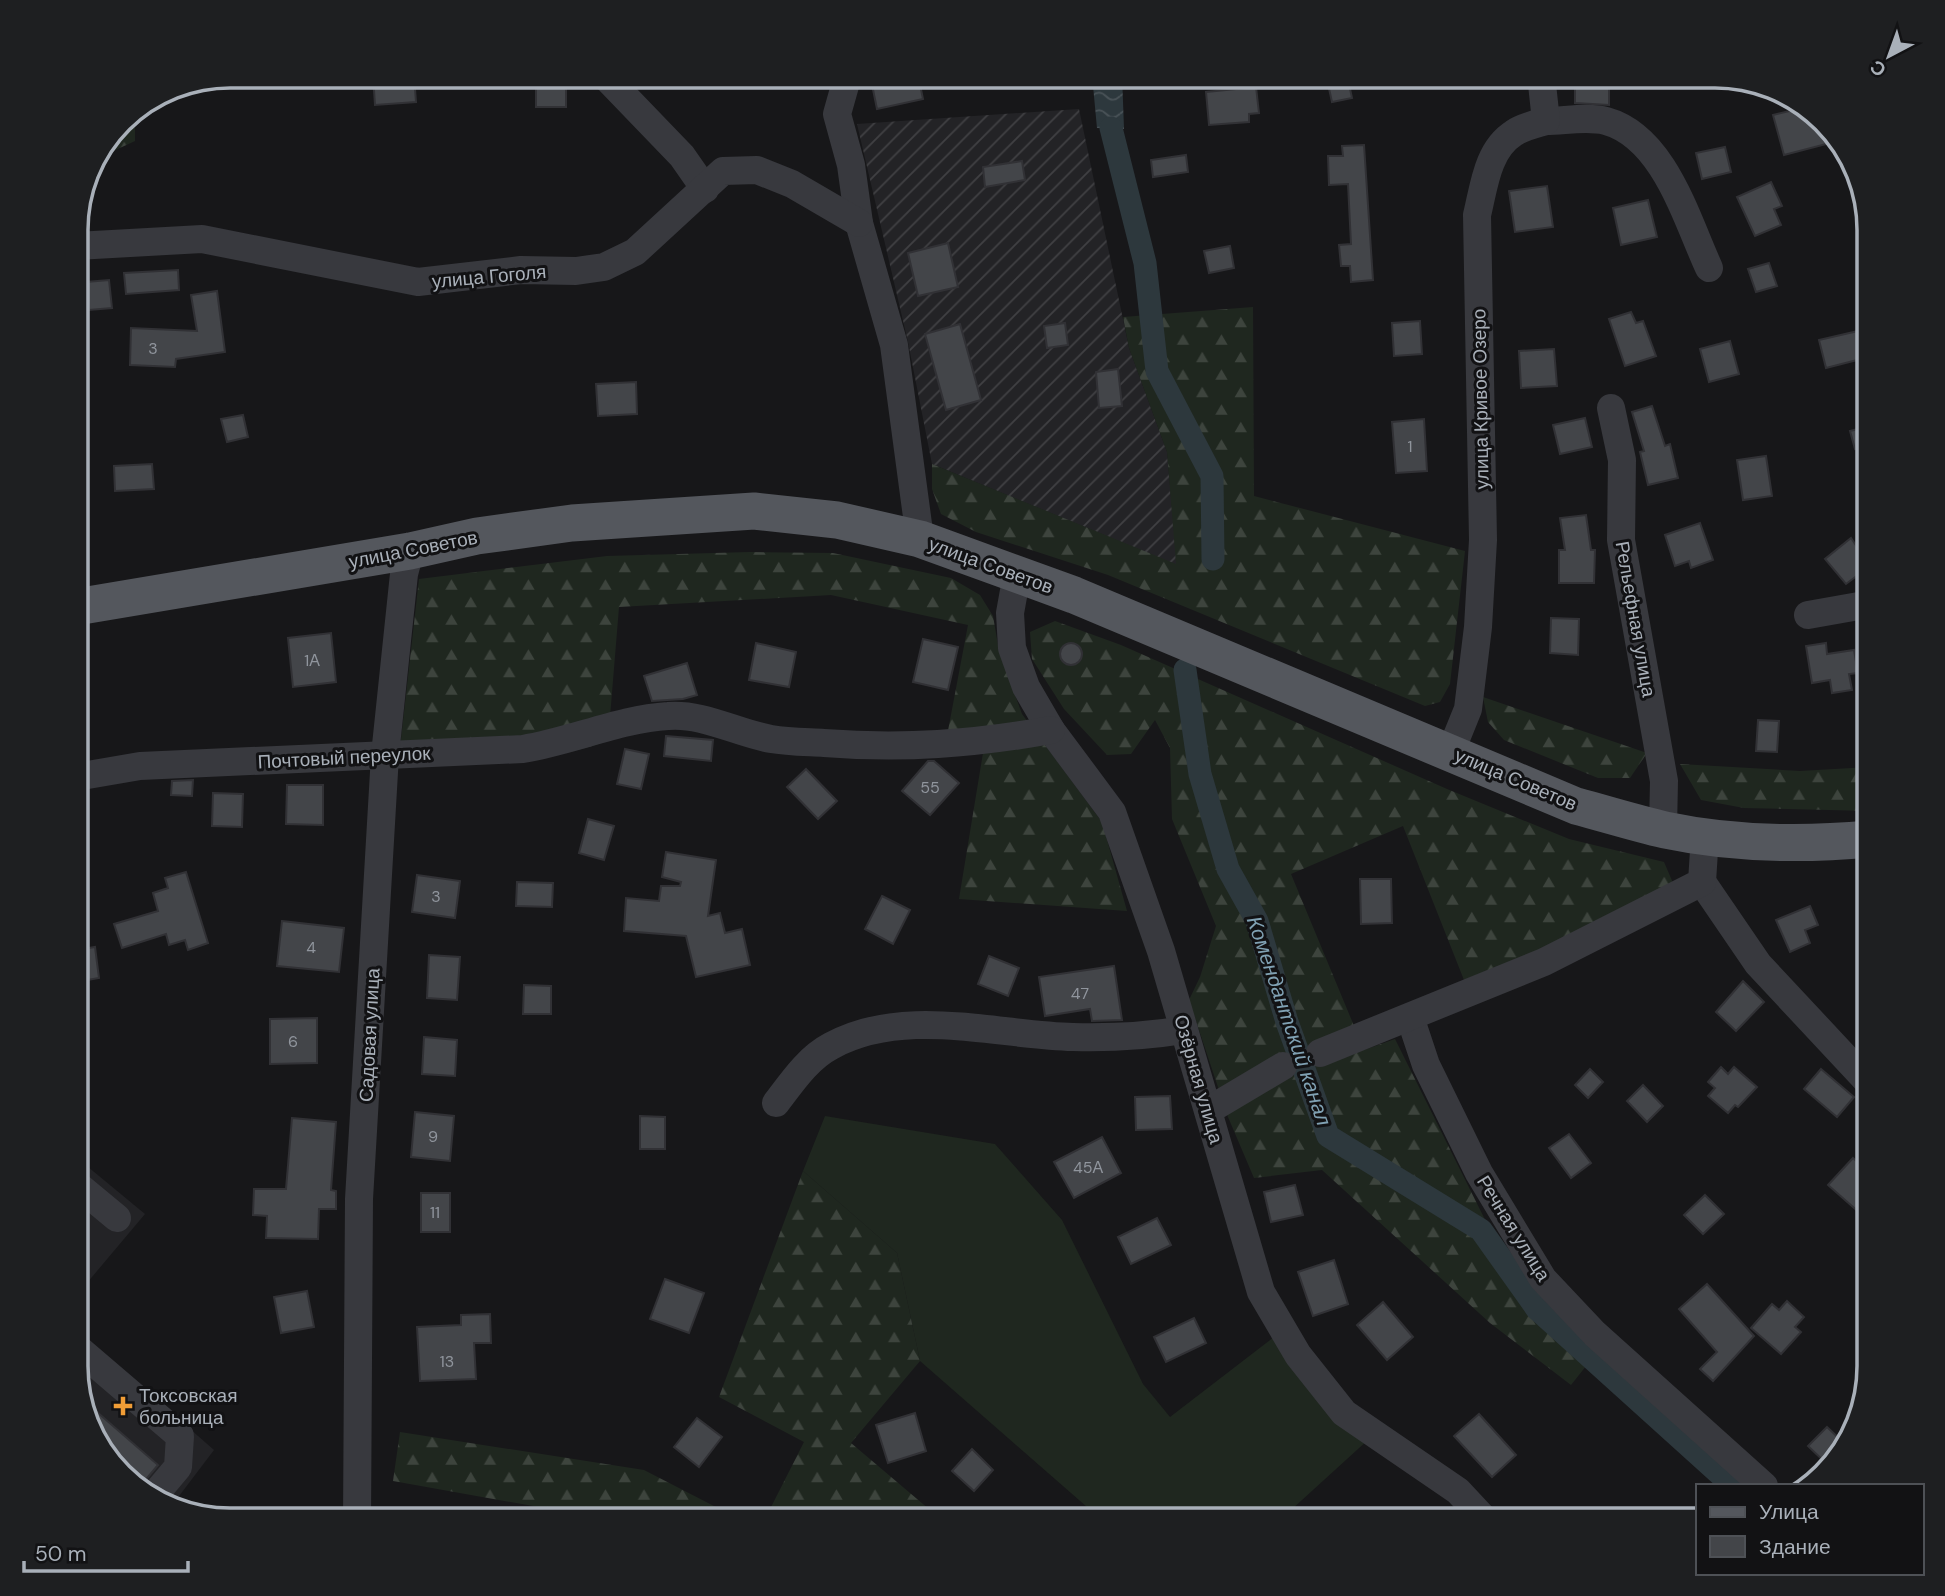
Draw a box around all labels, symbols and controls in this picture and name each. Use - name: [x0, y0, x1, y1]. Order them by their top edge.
- north arrow: [1854, 21, 1924, 91]
- text: С: [1865, 54, 1892, 82]
- street label: улица Гоголя: [431, 259, 547, 294]
- street label: улица Кривое Озеро: [1466, 308, 1495, 489]
- house number: 3: [148, 338, 158, 359]
- house number: 1: [1408, 436, 1413, 457]
- street label: улица Советов: [347, 525, 480, 574]
- street label: улица Советов: [925, 531, 1056, 600]
- street label: Рельефная улица: [1610, 539, 1662, 699]
- house number: 1А: [304, 650, 320, 671]
- street label: Почтовый переулок: [257, 740, 432, 775]
- street label: улица Советов: [1451, 742, 1581, 816]
- house number: 55: [920, 777, 940, 798]
- house number: 3: [431, 886, 441, 907]
- water label: Комендантский канал: [1240, 912, 1338, 1130]
- house number: 4: [306, 937, 316, 958]
- street label: Садовая улица: [354, 967, 386, 1103]
- house number: 47: [1071, 983, 1089, 1004]
- street label: Озёрная улица: [1168, 1012, 1229, 1147]
- house number: 6: [288, 1031, 298, 1052]
- house number: 9: [428, 1126, 438, 1147]
- house number: 45А: [1073, 1157, 1103, 1178]
- street label: Речная улица: [1471, 1171, 1556, 1286]
- house number: 11: [430, 1202, 440, 1223]
- house number: 13: [440, 1351, 454, 1372]
- place label: Токсовская больница: [139, 1383, 237, 1430]
- marker: Токсовская больница: [113, 1396, 133, 1416]
- legend: [1696, 1484, 1924, 1575]
- text: Улица: [1759, 1498, 1819, 1526]
- scale bar: [24, 1530, 189, 1574]
- text: Здание: [1759, 1533, 1831, 1561]
- text: 50 m: [35, 1540, 86, 1568]

